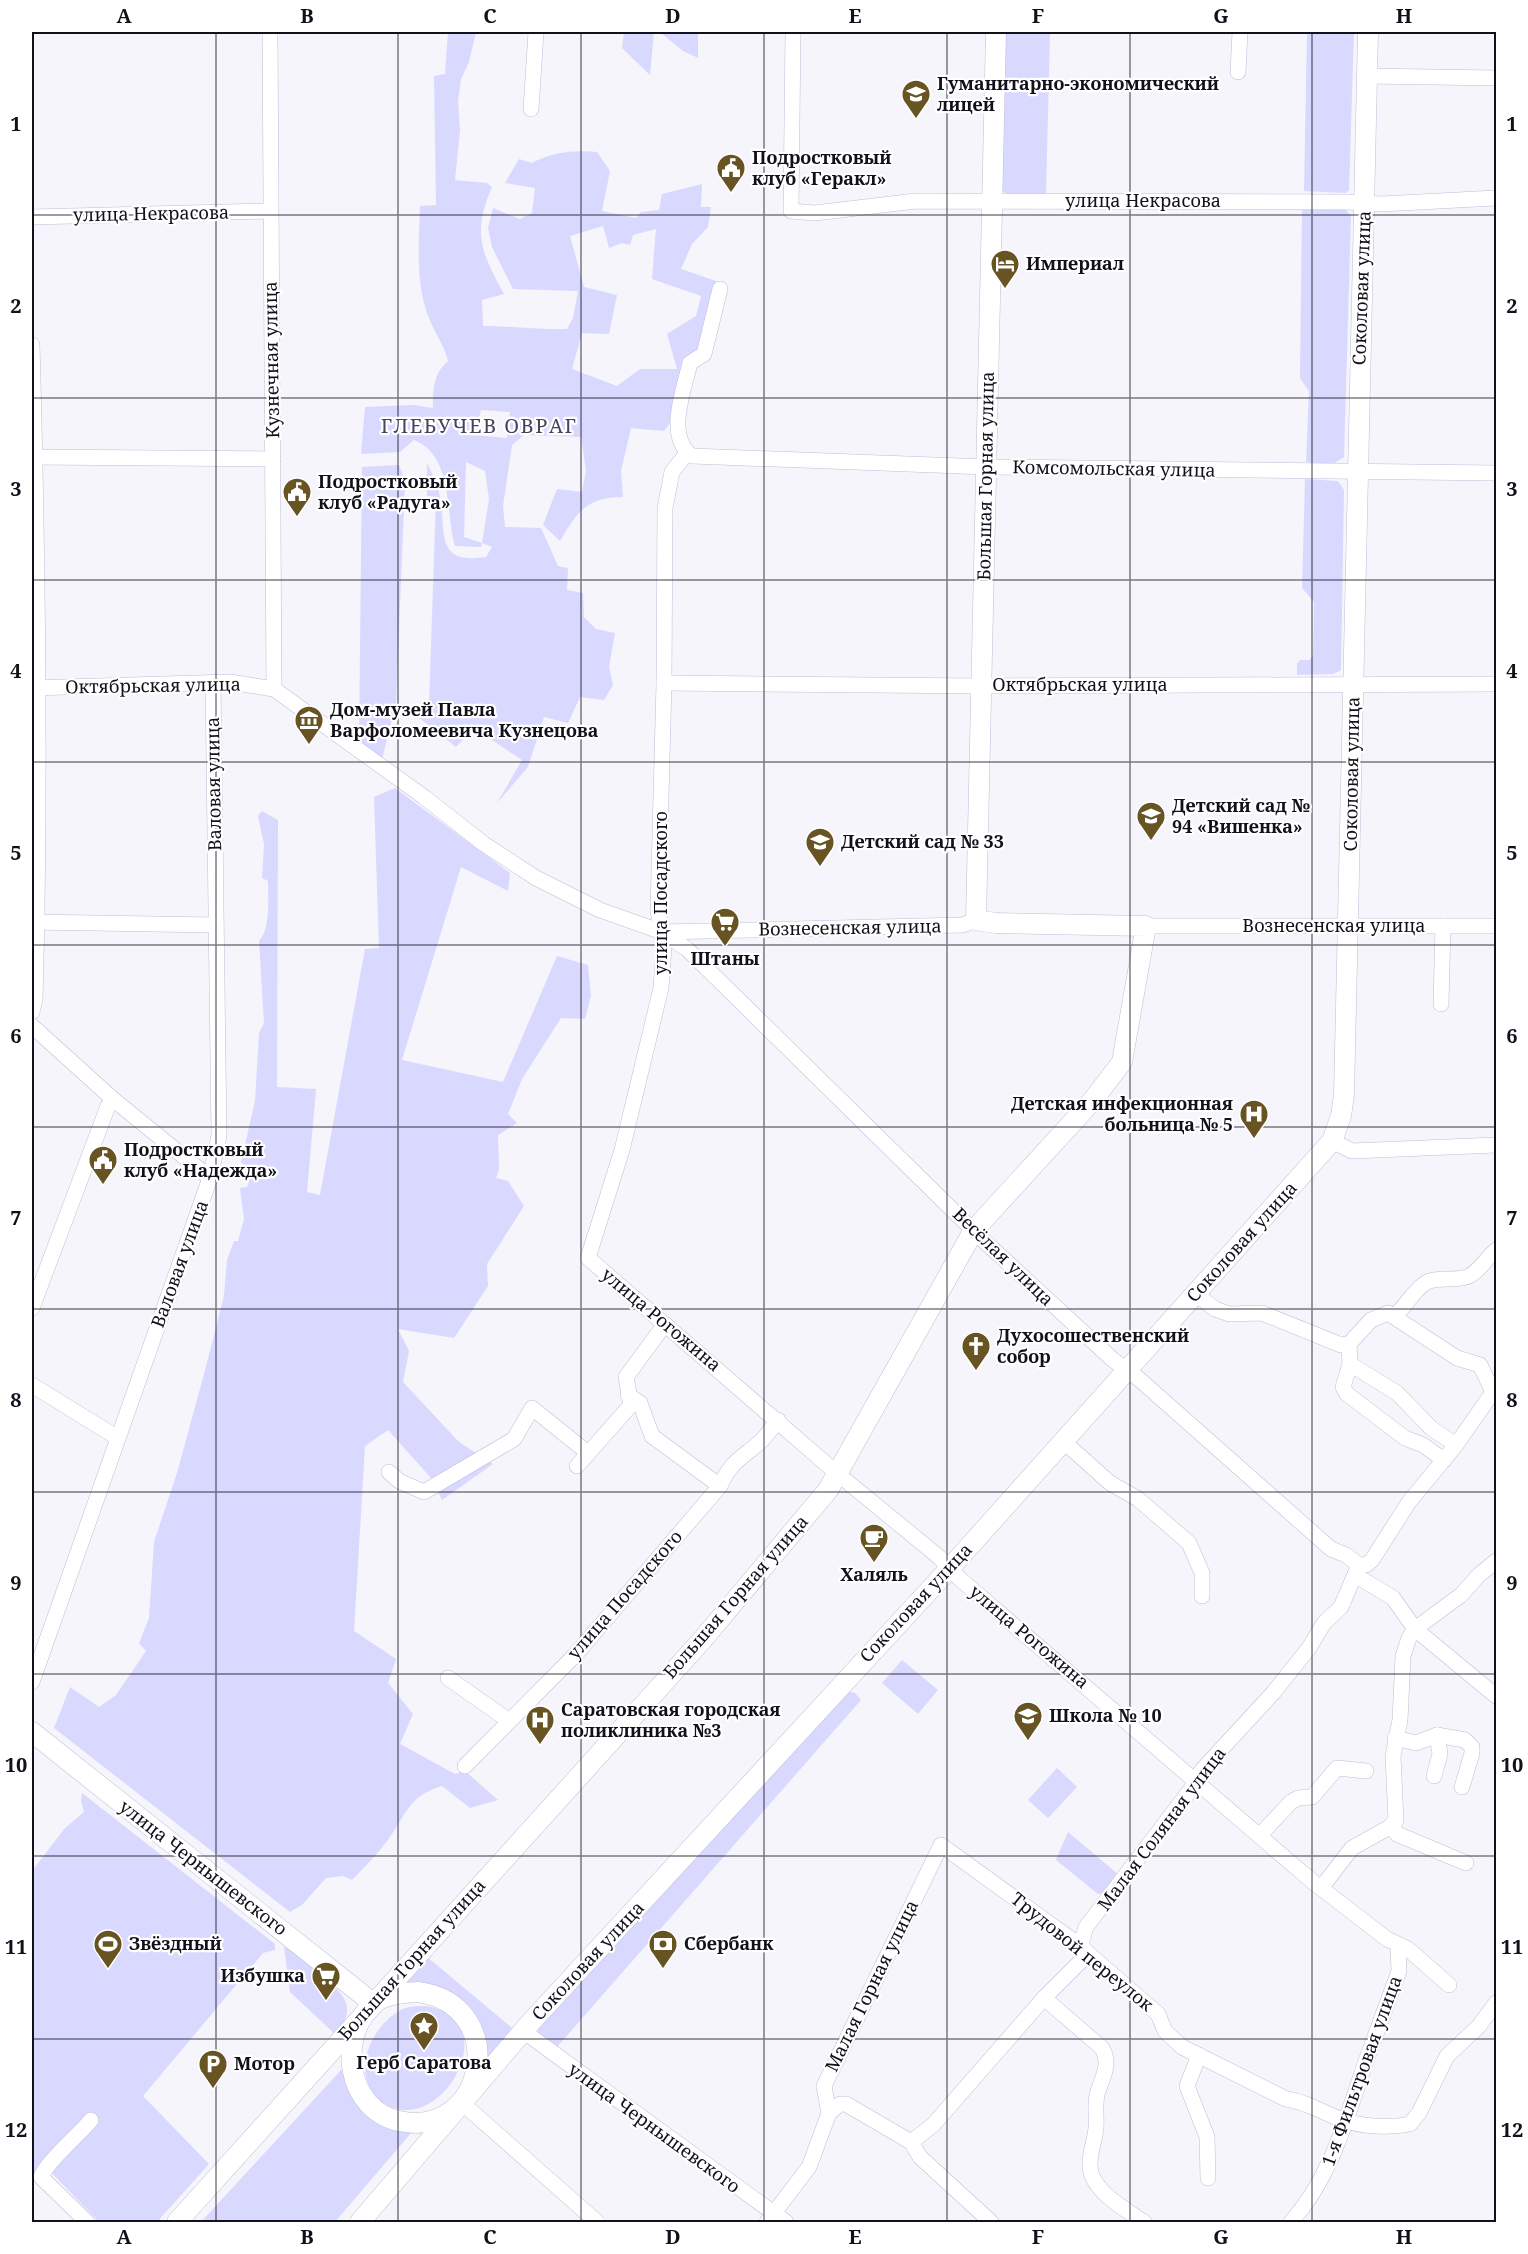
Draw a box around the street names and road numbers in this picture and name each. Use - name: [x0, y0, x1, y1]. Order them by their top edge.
- street label: улица Некрасова: [1065, 188, 1221, 212]
- street label: улица Некрасова: [73, 200, 229, 226]
- street label: Соколовая улица: [1346, 210, 1376, 366]
- street label: Кузнечная улица: [258, 281, 284, 439]
- street label: Большая Горная улица: [971, 371, 999, 581]
- street label: Комсомольская улица: [1012, 454, 1216, 482]
- street label: Октябрьская улица: [65, 671, 241, 699]
- street label: Октябрьская улица: [992, 672, 1168, 696]
- street label: Соколовая улица: [1338, 696, 1364, 852]
- street label: Валовая улица: [200, 717, 226, 851]
- street label: улица Посадского: [648, 811, 672, 975]
- street label: Вознесенская улица: [758, 913, 942, 941]
- street label: Вознесенская улица: [1242, 913, 1426, 937]
- street label: Соколовая улица: [1181, 1176, 1302, 1307]
- street label: Валовая улица: [145, 1196, 213, 1331]
- street label: Весёлая улица: [948, 1202, 1059, 1311]
- street label: улица Рогожина: [597, 1262, 727, 1376]
- street label: Большая Горная улица: [657, 1509, 813, 1683]
- street label: улица Посадского: [561, 1525, 687, 1664]
- street label: Соколовая улица: [854, 1538, 977, 1667]
- street label: улица Рогожина: [965, 1579, 1095, 1693]
- street label: Малая Соляная улица: [1092, 1742, 1231, 1915]
- street label: улица Чернышевского: [115, 1794, 293, 1940]
- street label: Большая Горная улица: [332, 1873, 490, 2045]
- street label: Трудовой переулок: [1006, 1886, 1159, 2016]
- street label: Соколовая улица: [526, 1896, 649, 2025]
- street label: Малая Горная улица: [819, 1896, 923, 2076]
- street label: 1-я Фильтровая улица: [1315, 1972, 1407, 2169]
- street label: улица Чернышевского: [564, 2057, 745, 2198]

